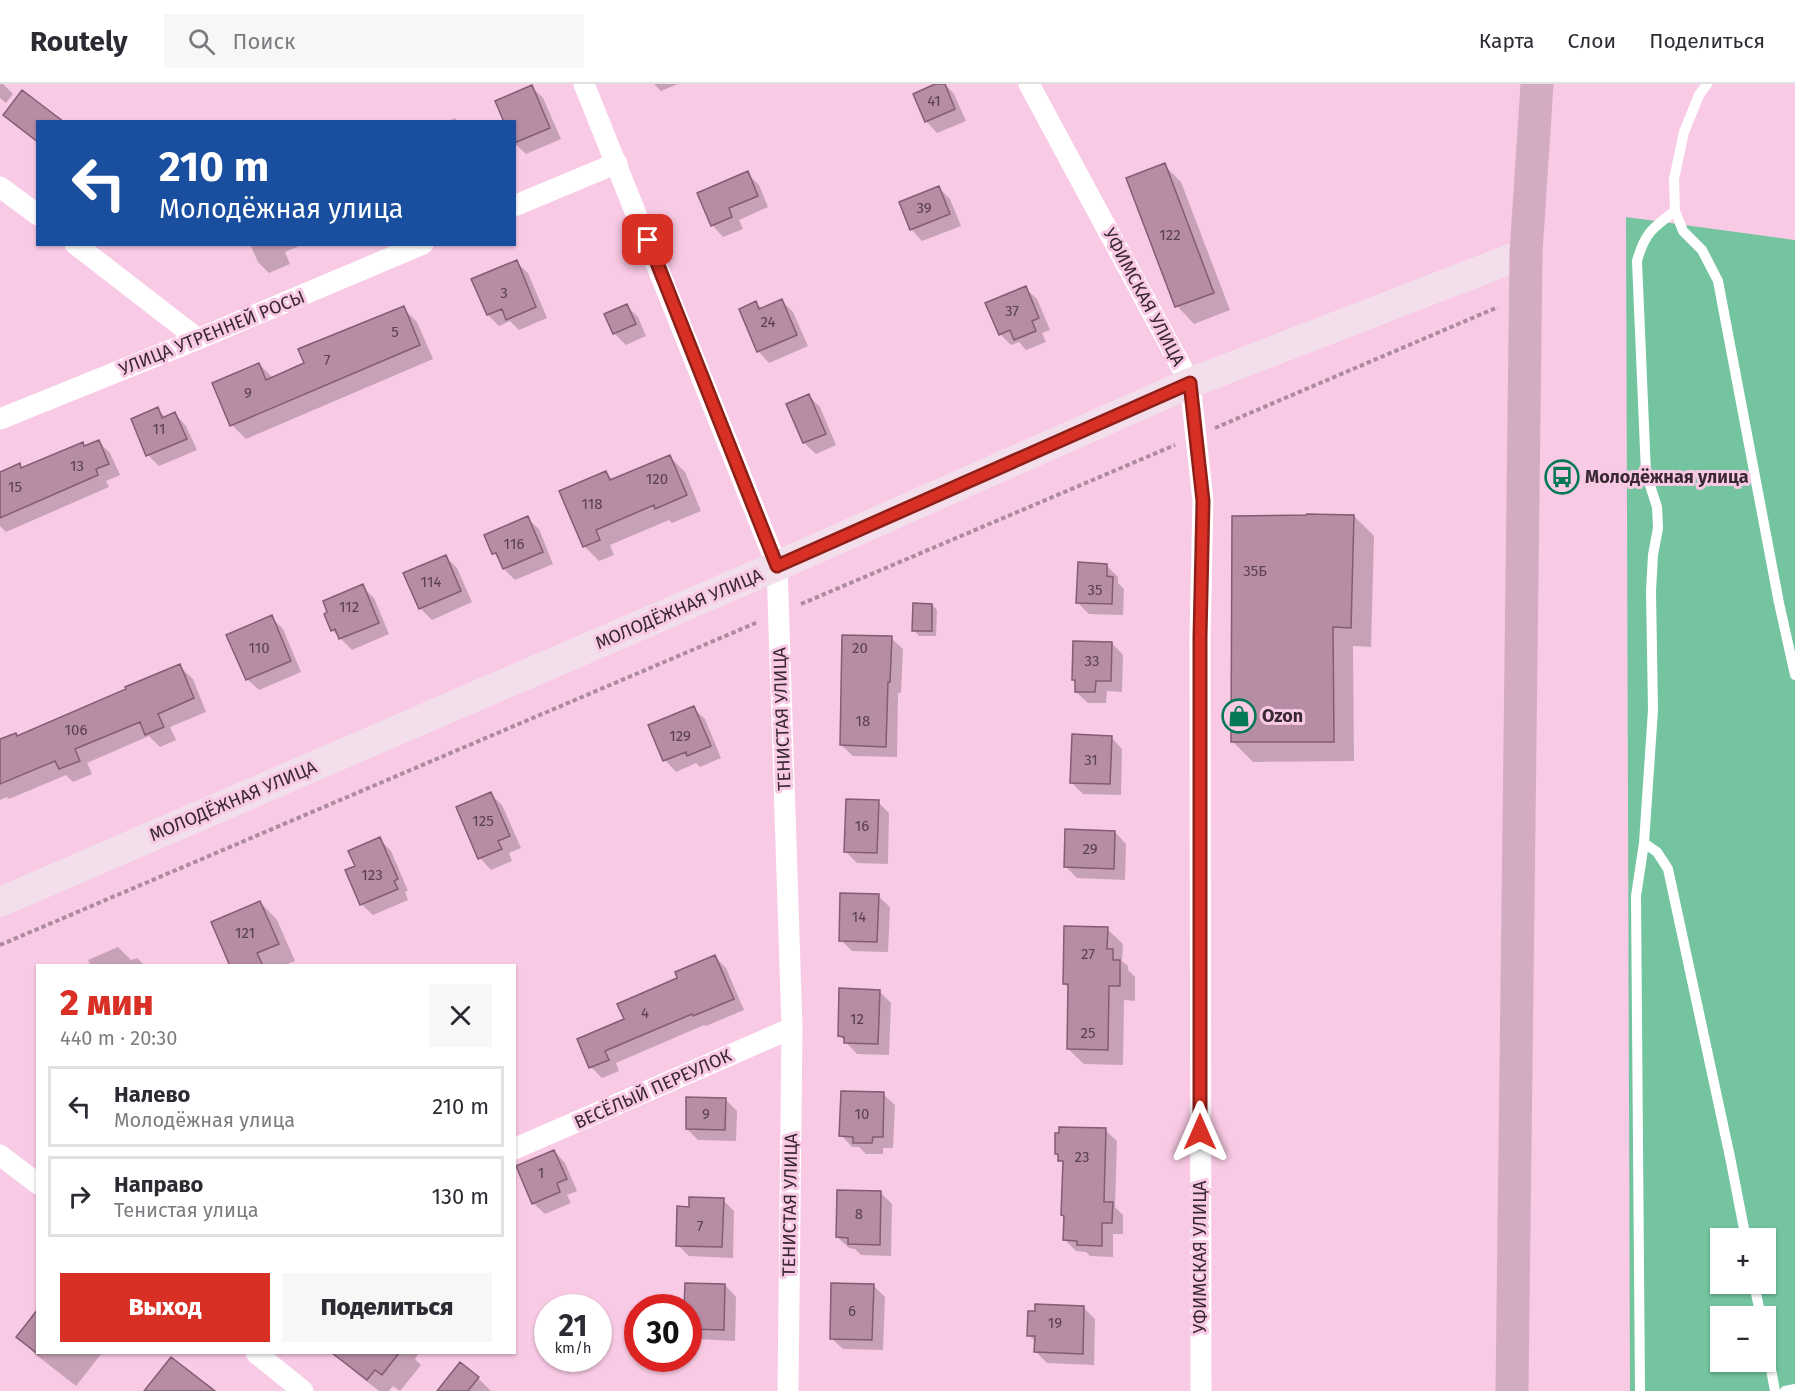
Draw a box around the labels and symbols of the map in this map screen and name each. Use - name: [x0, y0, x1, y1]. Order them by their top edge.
- house number: 41: [927, 92, 941, 110]
- house number: 39: [916, 199, 932, 217]
- pin: [622, 214, 673, 265]
- street label: УФИМСКАЯ УЛИЦА: [1098, 224, 1190, 370]
- house number: 122: [1159, 226, 1181, 244]
- house number: 3: [500, 284, 508, 302]
- street label: УЛИЦА УТРЕННЕЙ РОСЫ: [116, 286, 308, 380]
- house number: 37: [1005, 302, 1019, 320]
- house number: 24: [760, 313, 776, 331]
- house number: 5: [391, 323, 399, 341]
- house number: 7: [324, 351, 331, 369]
- house number: 9: [244, 384, 252, 402]
- house number: 11: [153, 420, 165, 438]
- house number: 13: [70, 457, 84, 475]
- bus stop icon: Молодёжная улица: [1544, 459, 1580, 495]
- place label: Молодёжная улица: [1585, 466, 1749, 488]
- house number: 120: [646, 470, 668, 488]
- house number: 15: [8, 478, 22, 496]
- house number: 118: [581, 495, 603, 513]
- house number: 116: [504, 535, 524, 553]
- house number: 35Б: [1243, 562, 1267, 580]
- street label: МОЛОДЁЖНАЯ УЛИЦА: [592, 564, 767, 654]
- house number: 114: [421, 573, 441, 591]
- house number: 35: [1087, 581, 1103, 599]
- house number: 112: [339, 598, 359, 616]
- house number: 110: [248, 639, 270, 657]
- house number: 20: [852, 639, 868, 657]
- street label: ТЕНИСТАЯ УЛИЦА: [768, 646, 795, 791]
- house number: 33: [1085, 652, 1099, 670]
- shop icon: Ozon: [1221, 698, 1257, 734]
- place label: Ozon: [1262, 705, 1303, 727]
- house number: 18: [856, 712, 870, 730]
- house number: 106: [65, 721, 87, 739]
- house number: 129: [669, 727, 691, 745]
- house number: 31: [1084, 751, 1098, 769]
- street label: МОЛОДЁЖНАЯ УЛИЦА: [146, 756, 321, 846]
- house number: 125: [472, 812, 494, 830]
- house number: 16: [855, 817, 869, 835]
- house number: 29: [1082, 840, 1098, 858]
- house number: 123: [361, 866, 383, 884]
- house number: 14: [852, 908, 866, 926]
- house number: 121: [235, 924, 255, 942]
- house number: 27: [1081, 945, 1095, 963]
- house number: 4: [641, 1004, 649, 1022]
- house number: 12: [850, 1010, 864, 1028]
- house number: 25: [1081, 1024, 1095, 1042]
- street label: ВЕСЁЛЫЙ ПЕРЕУЛОК: [571, 1044, 735, 1134]
- position arrow: [1168, 1100, 1232, 1164]
- house number: 9: [702, 1105, 710, 1123]
- house number: 10: [855, 1105, 869, 1123]
- street label: ТЕНИСТАЯ УЛИЦА: [778, 1132, 802, 1277]
- house number: 23: [1075, 1148, 1089, 1166]
- house number: 1: [538, 1164, 544, 1182]
- street label: УФИМСКАЯ УЛИЦА: [1189, 1180, 1211, 1333]
- house number: 8: [855, 1205, 863, 1223]
- house number: 7: [697, 1217, 704, 1235]
- speed limit sign: 30: [624, 1294, 702, 1372]
- house number: 6: [848, 1302, 856, 1320]
- house number: 19: [1048, 1314, 1062, 1332]

